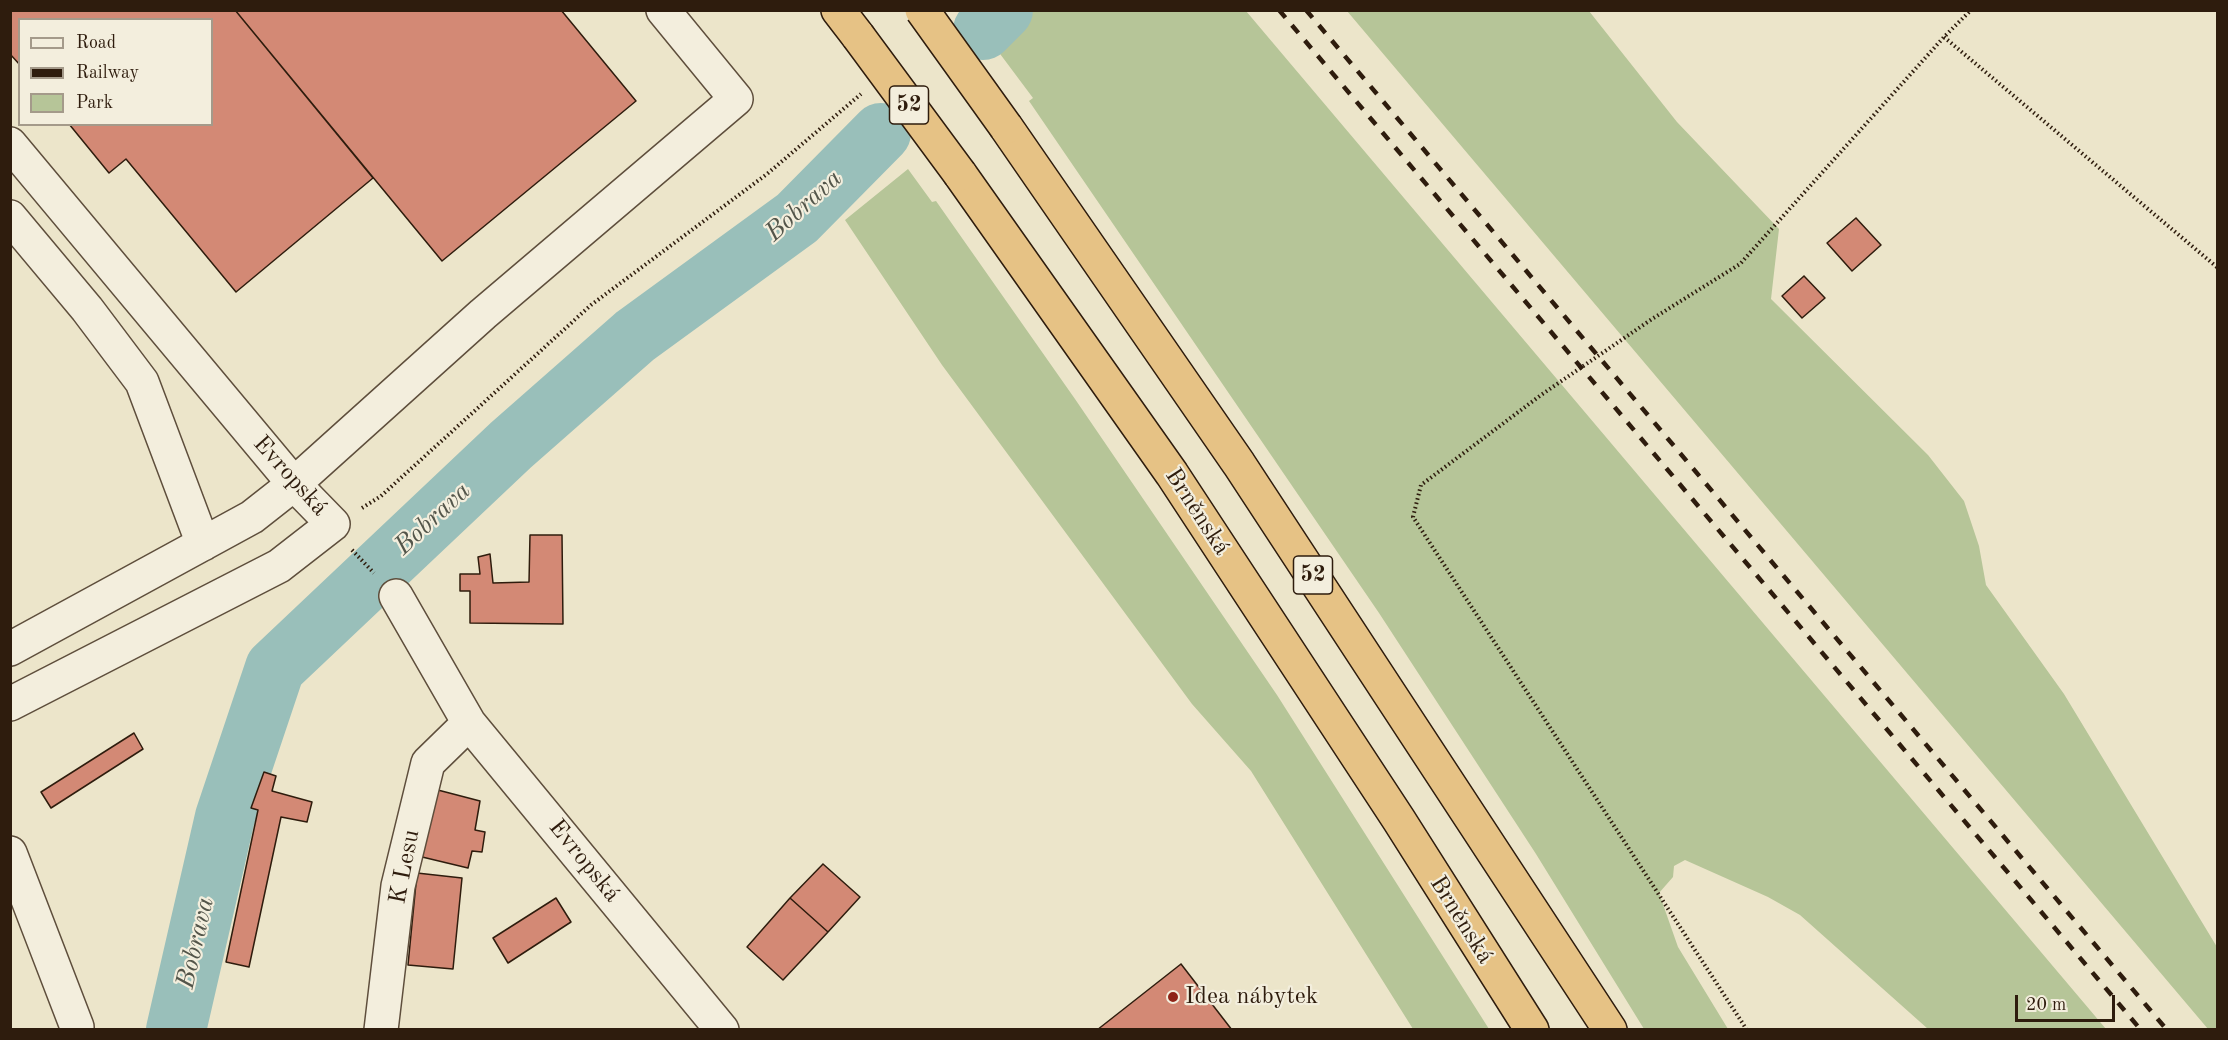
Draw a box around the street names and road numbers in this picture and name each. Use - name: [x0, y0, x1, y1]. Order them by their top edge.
- road number: 52: [890, 86, 928, 124]
- street label: Evropská: [246, 430, 334, 522]
- street label: Brněnská: [1158, 463, 1236, 561]
- road number: 52: [1294, 556, 1332, 594]
- street label: Evropská: [542, 814, 626, 908]
- street label: K Lesu: [384, 827, 426, 907]
- street label: Brněnská: [1423, 871, 1499, 969]

